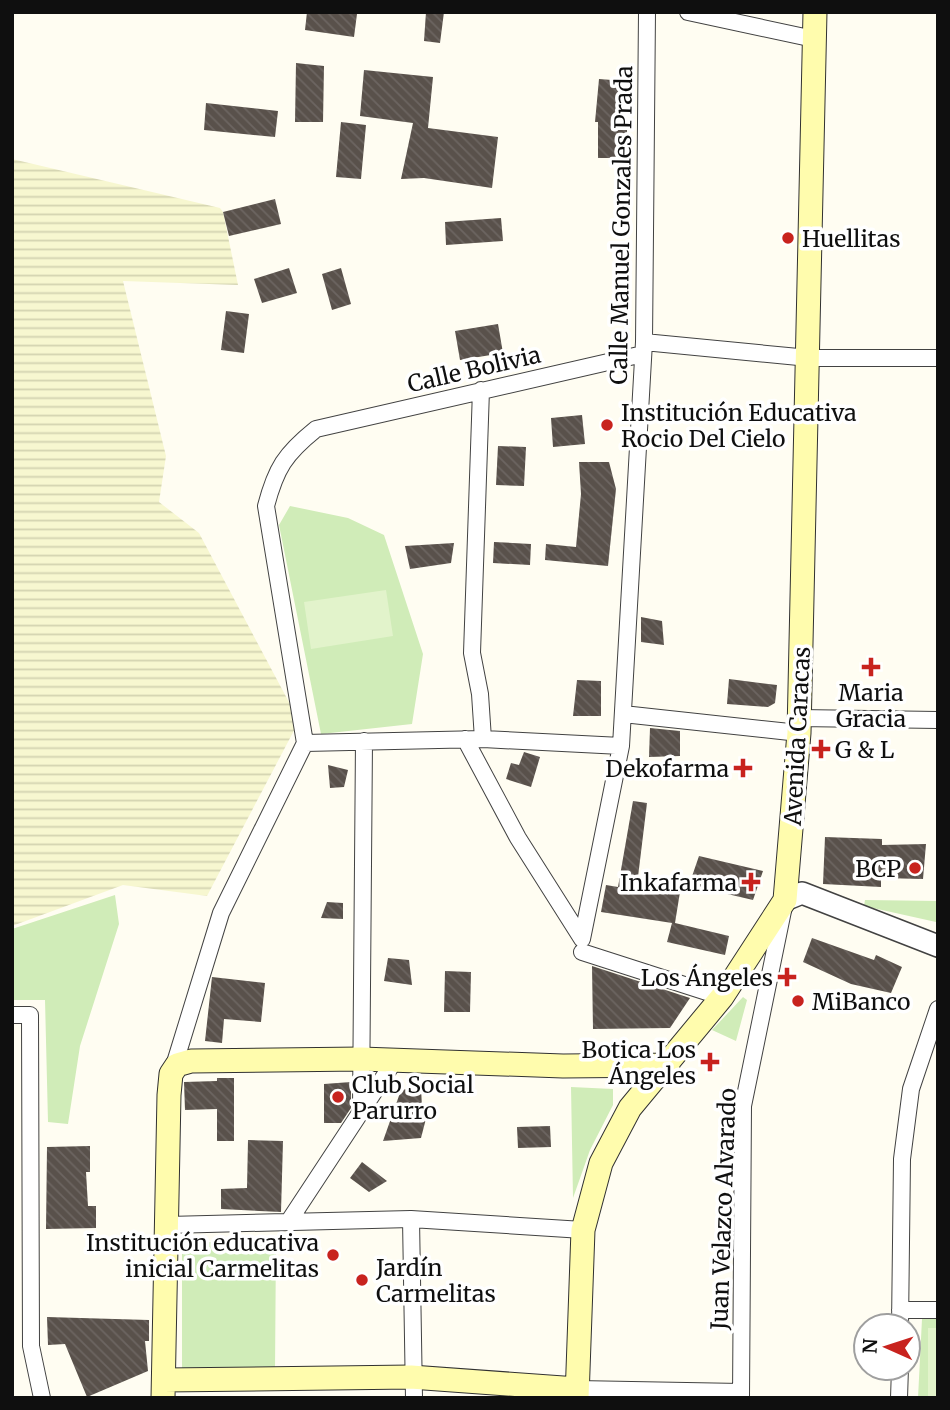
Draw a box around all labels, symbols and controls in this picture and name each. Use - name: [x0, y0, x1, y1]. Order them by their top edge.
- street label: Calle Manuel Gonzales Prada: [604, 65, 638, 385]
- place label: Huellitas: [802, 224, 900, 253]
- marker: Huellitas: [780, 230, 796, 246]
- street label: Calle Bolivia: [405, 340, 543, 398]
- place label: Institución Educativa Rocio Del Cielo: [621, 398, 856, 453]
- marker: Institución Educativa Rocio Del Cielo: [599, 417, 615, 433]
- street label: Avenida Caracas: [778, 646, 816, 827]
- marker: Maria Gracia: [863, 659, 879, 675]
- place label: Maria Gracia: [836, 678, 906, 733]
- place label: G & L: [835, 735, 894, 764]
- marker: G & L: [813, 741, 829, 757]
- place label: Dekofarma: [605, 754, 729, 783]
- marker: Dekofarma: [735, 760, 751, 776]
- place label: BCP: [855, 854, 901, 883]
- marker: BCP: [907, 860, 923, 876]
- place label: Inkafarma: [620, 868, 737, 897]
- marker: Inkafarma: [743, 874, 759, 890]
- place label: Los Ángeles: [641, 963, 773, 992]
- marker: Los Ángeles: [779, 969, 795, 985]
- place label: MiBanco: [812, 987, 910, 1016]
- marker: MiBanco: [790, 993, 806, 1009]
- place label: Botica Los Ángeles: [582, 1035, 696, 1090]
- marker: Botica Los Ángeles: [702, 1054, 718, 1070]
- place label: Club Social Parurro: [352, 1070, 474, 1125]
- street label: Juan Velazco Alvarado: [704, 1088, 742, 1331]
- marker: Club Social Parurro: [330, 1089, 346, 1105]
- place label: Institución educativa inicial Carmelitas: [86, 1228, 319, 1283]
- marker: Institución educativa inicial Carmelitas: [325, 1247, 341, 1263]
- place label: Jardín Carmelitas: [375, 1253, 496, 1308]
- marker: Jardín Carmelitas: [354, 1272, 370, 1288]
- north arrow: [852, 1312, 922, 1382]
- text: N: [858, 1338, 882, 1354]

